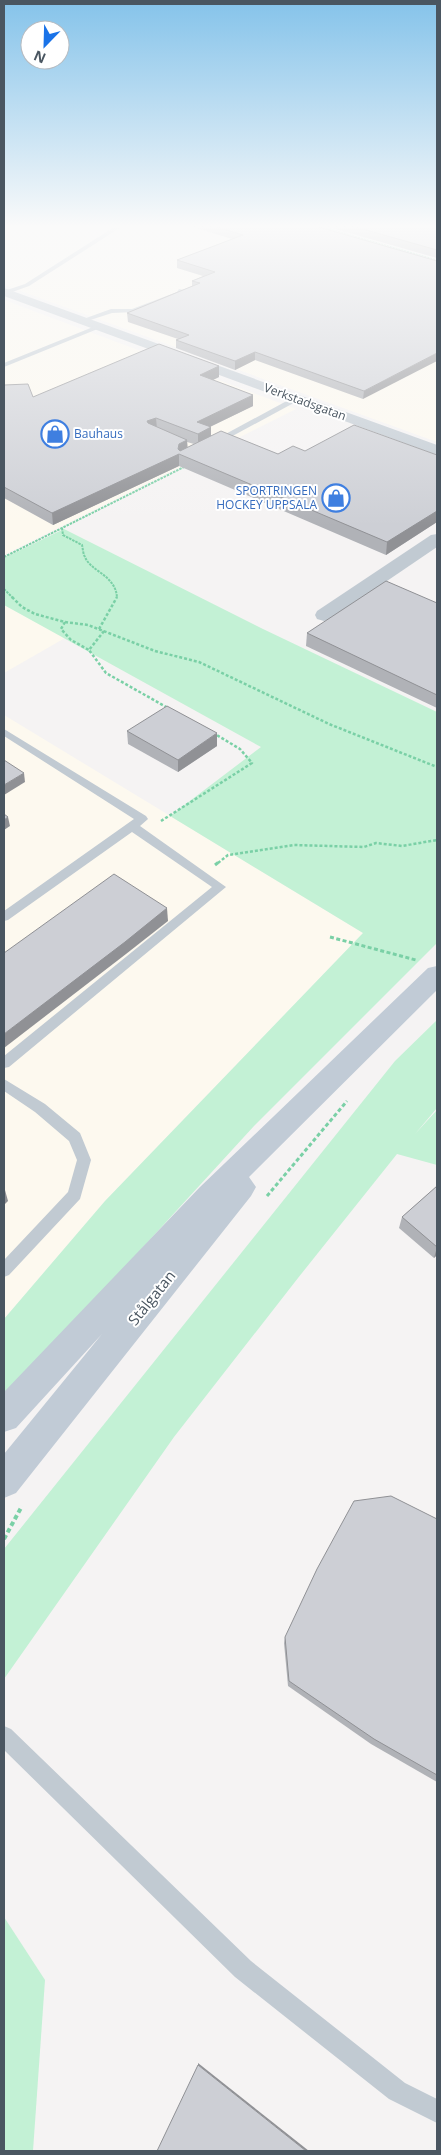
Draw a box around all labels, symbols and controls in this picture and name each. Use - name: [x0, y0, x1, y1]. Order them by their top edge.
- north arrow: [20, 20, 70, 70]
- text: N: [31, 46, 49, 68]
- street label: Verkstadsgatan: [262, 379, 349, 424]
- shop icon: Bauhaus: [40, 419, 70, 449]
- place label: Bauhaus: [74, 425, 123, 442]
- place label: SPORTRINGEN HOCKEY UPPSALA: [216, 482, 317, 513]
- shop icon: SPORTRINGEN HOCKEY UPPSALA: [321, 483, 351, 513]
- street label: Stålgatan: [123, 1266, 179, 1329]

